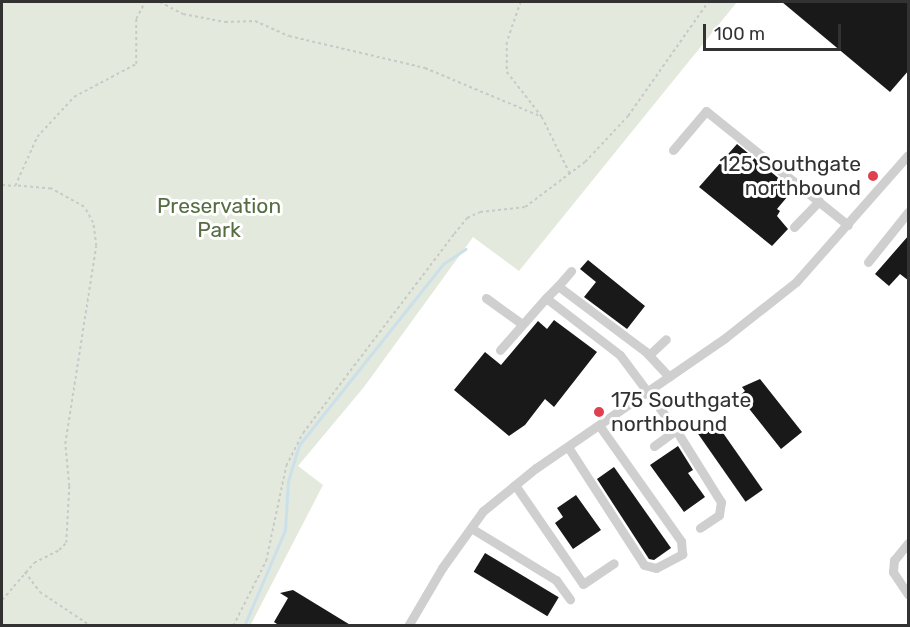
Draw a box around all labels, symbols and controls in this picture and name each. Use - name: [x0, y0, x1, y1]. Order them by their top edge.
- scale bar: [706, 12, 844, 50]
- text: 100 m: [714, 23, 765, 45]
- place label: 125 Southgate northbound: [719, 151, 861, 201]
- marker: 125 Southgate northbound: [866, 169, 880, 183]
- park label: Preservation Park: [157, 193, 281, 243]
- place label: 175 Southgate northbound: [611, 387, 751, 437]
- marker: 175 Southgate northbound: [592, 405, 606, 419]

